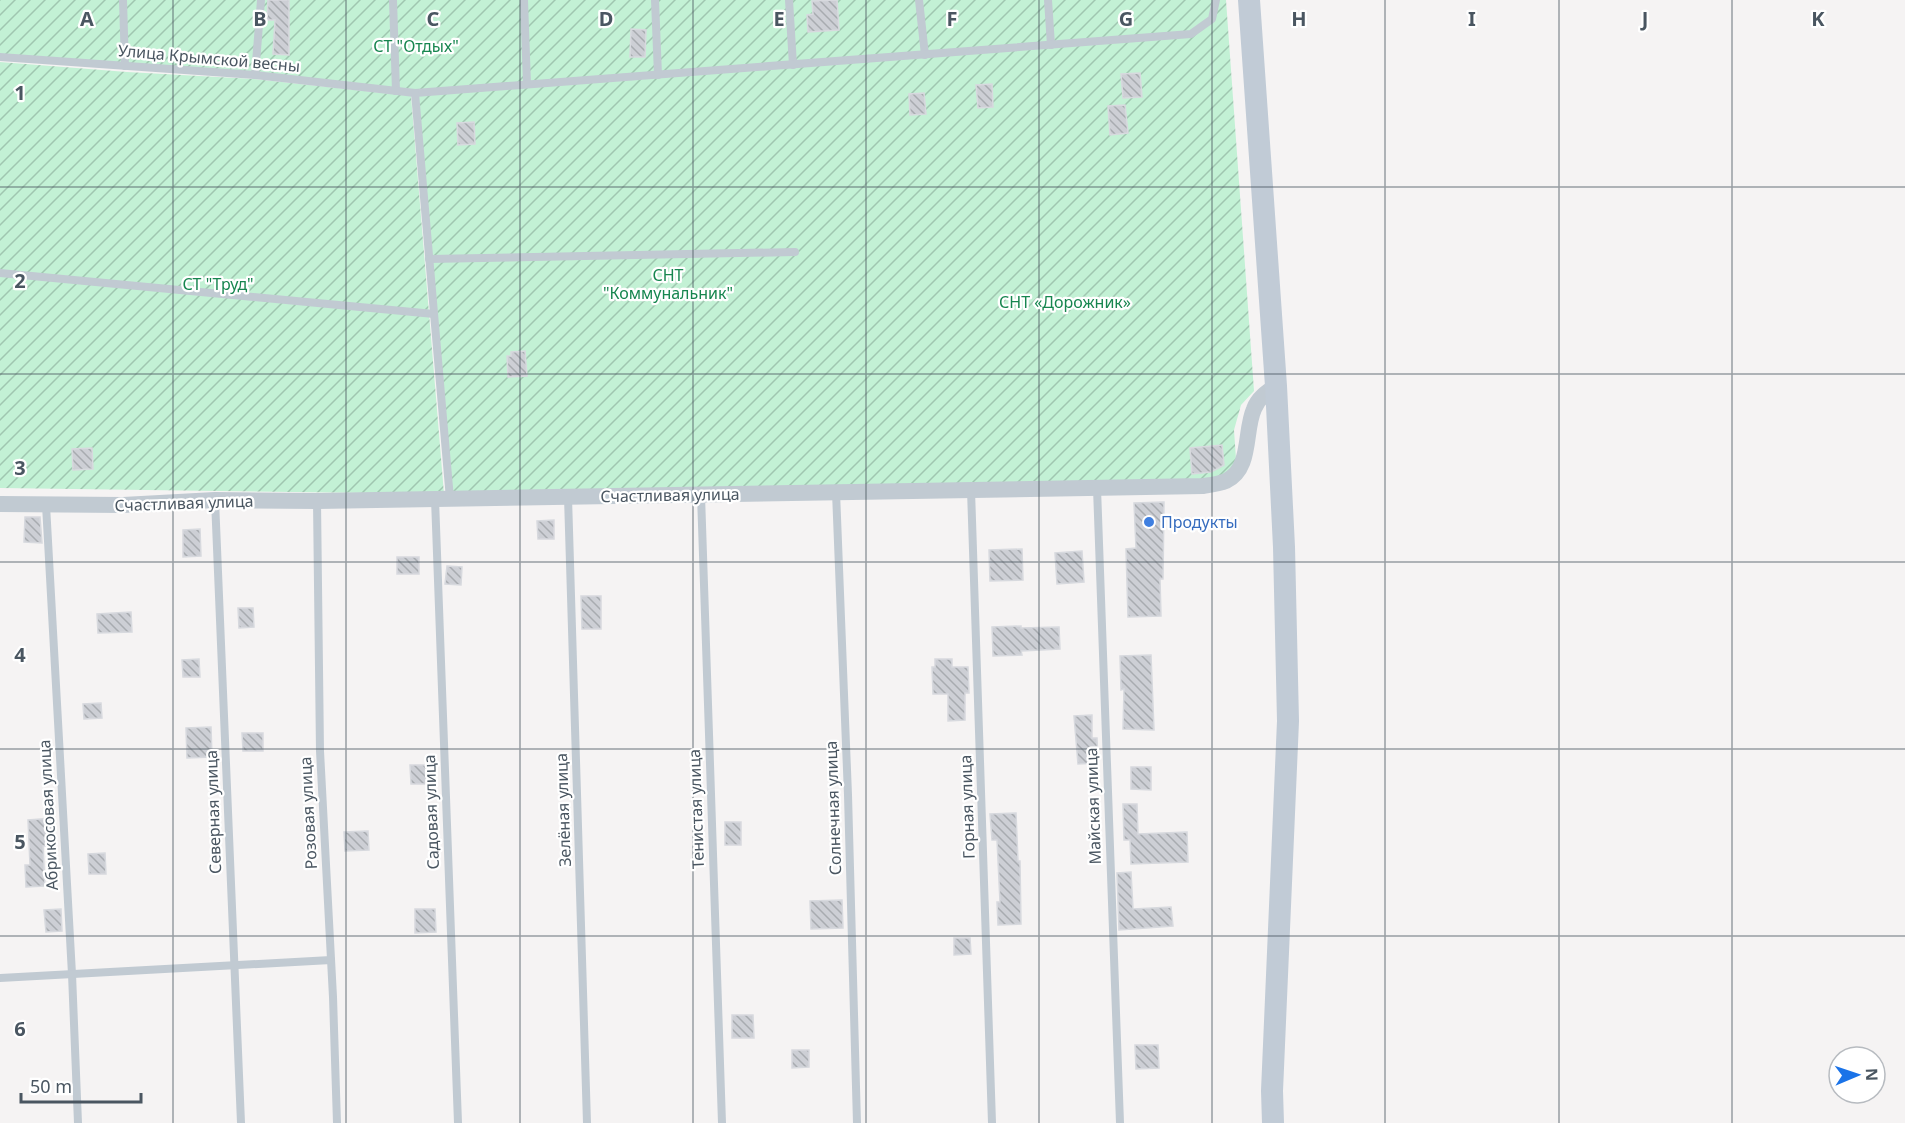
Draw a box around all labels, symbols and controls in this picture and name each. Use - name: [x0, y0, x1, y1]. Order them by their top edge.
- text: A: [80, 5, 94, 32]
- text: B: [253, 5, 267, 32]
- text: C: [427, 5, 440, 32]
- text: D: [599, 5, 613, 32]
- text: E: [773, 5, 785, 32]
- text: F: [947, 5, 957, 32]
- text: G: [1119, 5, 1133, 32]
- text: H: [1291, 5, 1307, 32]
- text: I: [1468, 5, 1476, 32]
- text: J: [1640, 5, 1648, 32]
- text: K: [1811, 5, 1825, 32]
- park label: СТ "Отдых": [373, 35, 459, 57]
- street label: Улица Крымской весны: [117, 39, 301, 77]
- text: 1: [14, 79, 26, 106]
- park label: СНТ "Коммунальник": [603, 264, 733, 304]
- text: 2: [14, 267, 26, 294]
- park label: СТ "Труд": [182, 273, 254, 295]
- park label: СНТ «Дорожник»: [999, 291, 1131, 313]
- text: 3: [14, 454, 26, 481]
- street label: Счастливая улица: [600, 483, 740, 507]
- street label: Счастливая улица: [114, 490, 254, 516]
- place label: Продукты: [1161, 511, 1238, 533]
- marker: Продукты: [1142, 515, 1156, 529]
- text: 4: [14, 641, 26, 668]
- street label: Абрикосовая улица: [33, 739, 63, 891]
- street label: Солнечная улица: [820, 740, 846, 876]
- street label: Майская улица: [1080, 747, 1106, 865]
- street label: Тенистая улица: [683, 749, 709, 869]
- street label: Северная улица: [200, 750, 226, 874]
- street label: Зелёная улица: [550, 753, 576, 867]
- street label: Садовая улица: [418, 754, 444, 870]
- street label: Горная улица: [954, 755, 980, 859]
- street label: Розовая улица: [294, 756, 322, 870]
- text: 5: [14, 828, 26, 855]
- text: 6: [14, 1015, 26, 1042]
- north arrow: [1827, 1045, 1887, 1105]
- scale bar: [21, 1066, 141, 1104]
- text: N: [1861, 1068, 1883, 1081]
- text: 50 m: [30, 1074, 72, 1098]

